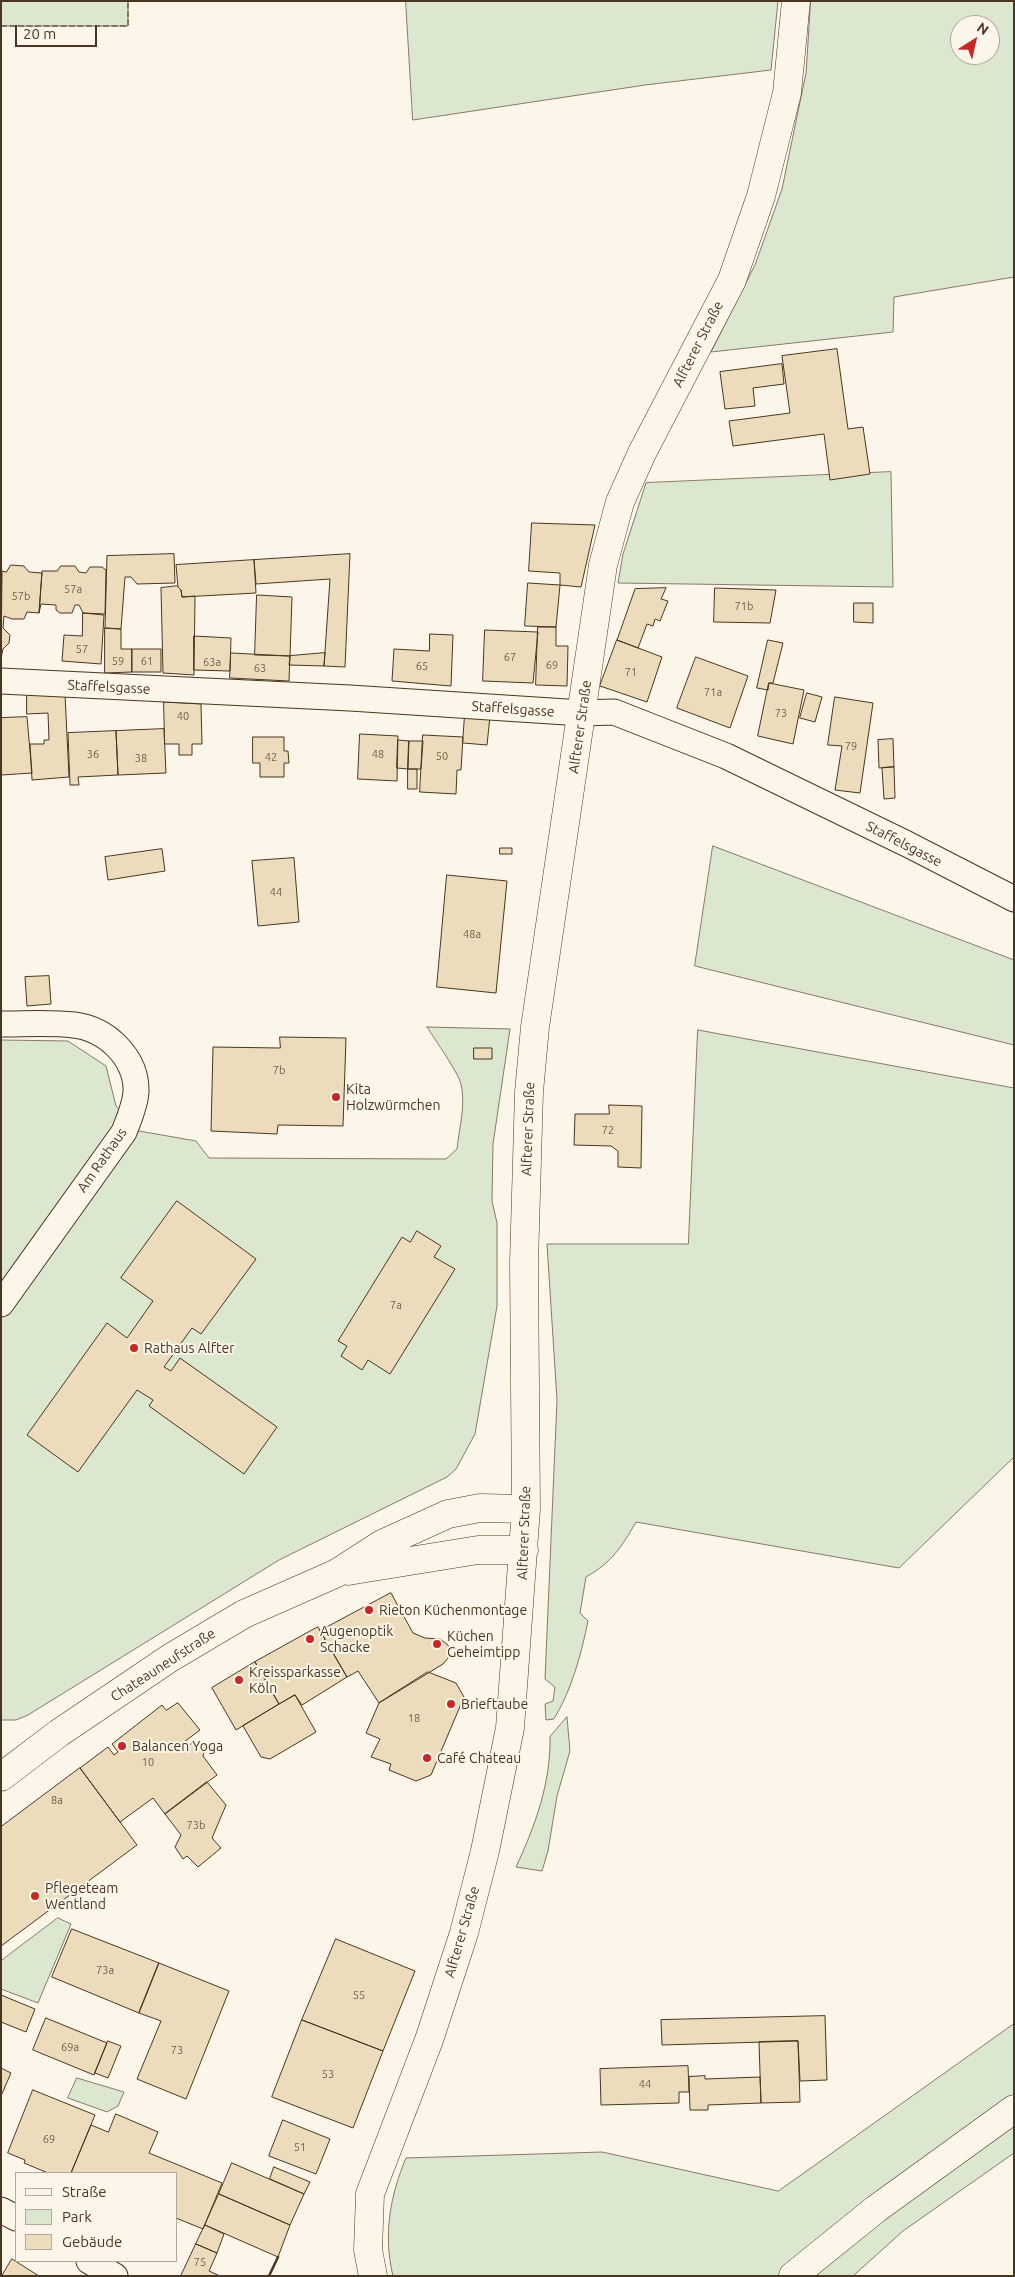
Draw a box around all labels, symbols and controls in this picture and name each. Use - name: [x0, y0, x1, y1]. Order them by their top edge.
- scale bar: [18, 15, 100, 47]
- north arrow: [950, 15, 1000, 65]
- text: N: [974, 19, 992, 38]
- text: 20 m: [23, 25, 56, 42]
- street label: Alfterer Straße: [669, 298, 727, 390]
- house number: 57a: [64, 582, 82, 596]
- house number: 57b: [12, 589, 30, 603]
- house number: 71b: [735, 599, 753, 613]
- house number: 57: [76, 642, 88, 656]
- house number: 67: [504, 650, 516, 664]
- house number: 59: [112, 654, 124, 668]
- house number: 61: [141, 654, 153, 668]
- house number: 63a: [203, 655, 221, 669]
- house number: 69: [546, 658, 558, 672]
- house number: 65: [416, 659, 428, 673]
- house number: 63: [254, 661, 266, 675]
- house number: 71: [625, 665, 637, 679]
- street label: Staffelsgasse: [67, 676, 151, 698]
- street label: Alfterer Straße: [565, 679, 595, 775]
- house number: 71a: [704, 685, 722, 699]
- street label: Staffelsgasse: [471, 698, 555, 720]
- house number: 73: [775, 706, 787, 720]
- house number: 40: [177, 709, 189, 723]
- house number: 79: [845, 739, 857, 753]
- house number: 36: [87, 747, 99, 761]
- house number: 48: [372, 747, 384, 761]
- house number: 50: [436, 749, 448, 763]
- house number: 42: [265, 750, 277, 764]
- house number: 38: [135, 751, 147, 765]
- street label: Staffelsgasse: [863, 818, 945, 870]
- house number: 44: [270, 885, 282, 899]
- house number: 48a: [463, 927, 481, 941]
- house number: 7b: [273, 1063, 285, 1077]
- place label: Kita Holzwürmchen: [346, 1081, 441, 1114]
- street label: Alfterer Straße: [518, 1082, 538, 1176]
- marker: Kita Holzwürmchen: [330, 1091, 342, 1103]
- house number: 72: [602, 1123, 614, 1137]
- street label: Am Rathaus: [74, 1124, 130, 1196]
- house number: 7a: [390, 1298, 402, 1312]
- place label: Rathaus Alfter: [144, 1340, 234, 1356]
- marker: Rathaus Alfter: [128, 1342, 140, 1354]
- street label: Alfterer Straße: [514, 1486, 534, 1580]
- place label: Rieton Küchenmontage: [379, 1602, 527, 1618]
- marker: Rieton Küchenmontage: [363, 1604, 375, 1616]
- place label: Augenoptik Schacke: [320, 1623, 393, 1655]
- street label: Chateauneufstraße: [107, 1625, 219, 1705]
- place label: Küchen Geheimtipp: [447, 1628, 520, 1660]
- marker: Augenoptik Schacke: [304, 1633, 316, 1645]
- marker: Küchen Geheimtipp: [431, 1638, 443, 1650]
- place label: Kreissparkasse Köln: [249, 1664, 341, 1696]
- marker: Kreissparkasse Köln: [233, 1674, 245, 1686]
- place label: Brieftaube: [461, 1696, 528, 1712]
- marker: Brieftaube: [445, 1698, 457, 1710]
- house number: 18: [408, 1711, 420, 1725]
- place label: Balancen Yoga: [132, 1738, 223, 1754]
- marker: Balancen Yoga: [116, 1740, 128, 1752]
- place label: Café Chateau: [437, 1750, 521, 1766]
- marker: Café Chateau: [421, 1752, 433, 1764]
- house number: 10: [142, 1755, 154, 1769]
- house number: 8a: [51, 1793, 63, 1807]
- house number: 73b: [187, 1818, 205, 1832]
- place label: Pflegeteam Wentland: [45, 1880, 118, 1912]
- street label: Alfterer Straße: [441, 1884, 483, 1980]
- marker: Pflegeteam Wentland: [29, 1890, 41, 1902]
- house number: 73a: [96, 1963, 114, 1977]
- house number: 55: [353, 1988, 365, 2002]
- house number: 69a: [61, 2040, 79, 2054]
- house number: 73: [171, 2043, 183, 2057]
- house number: 53: [322, 2067, 334, 2081]
- house number: 44: [639, 2077, 651, 2091]
- house number: 69: [43, 2132, 55, 2146]
- house number: 51: [294, 2140, 306, 2154]
- legend: [15, 2172, 178, 2262]
- text: Straße: [62, 2183, 106, 2200]
- text: Park: [62, 2208, 92, 2225]
- text: Gebäude: [62, 2233, 122, 2250]
- house number: 75: [194, 2255, 206, 2269]

